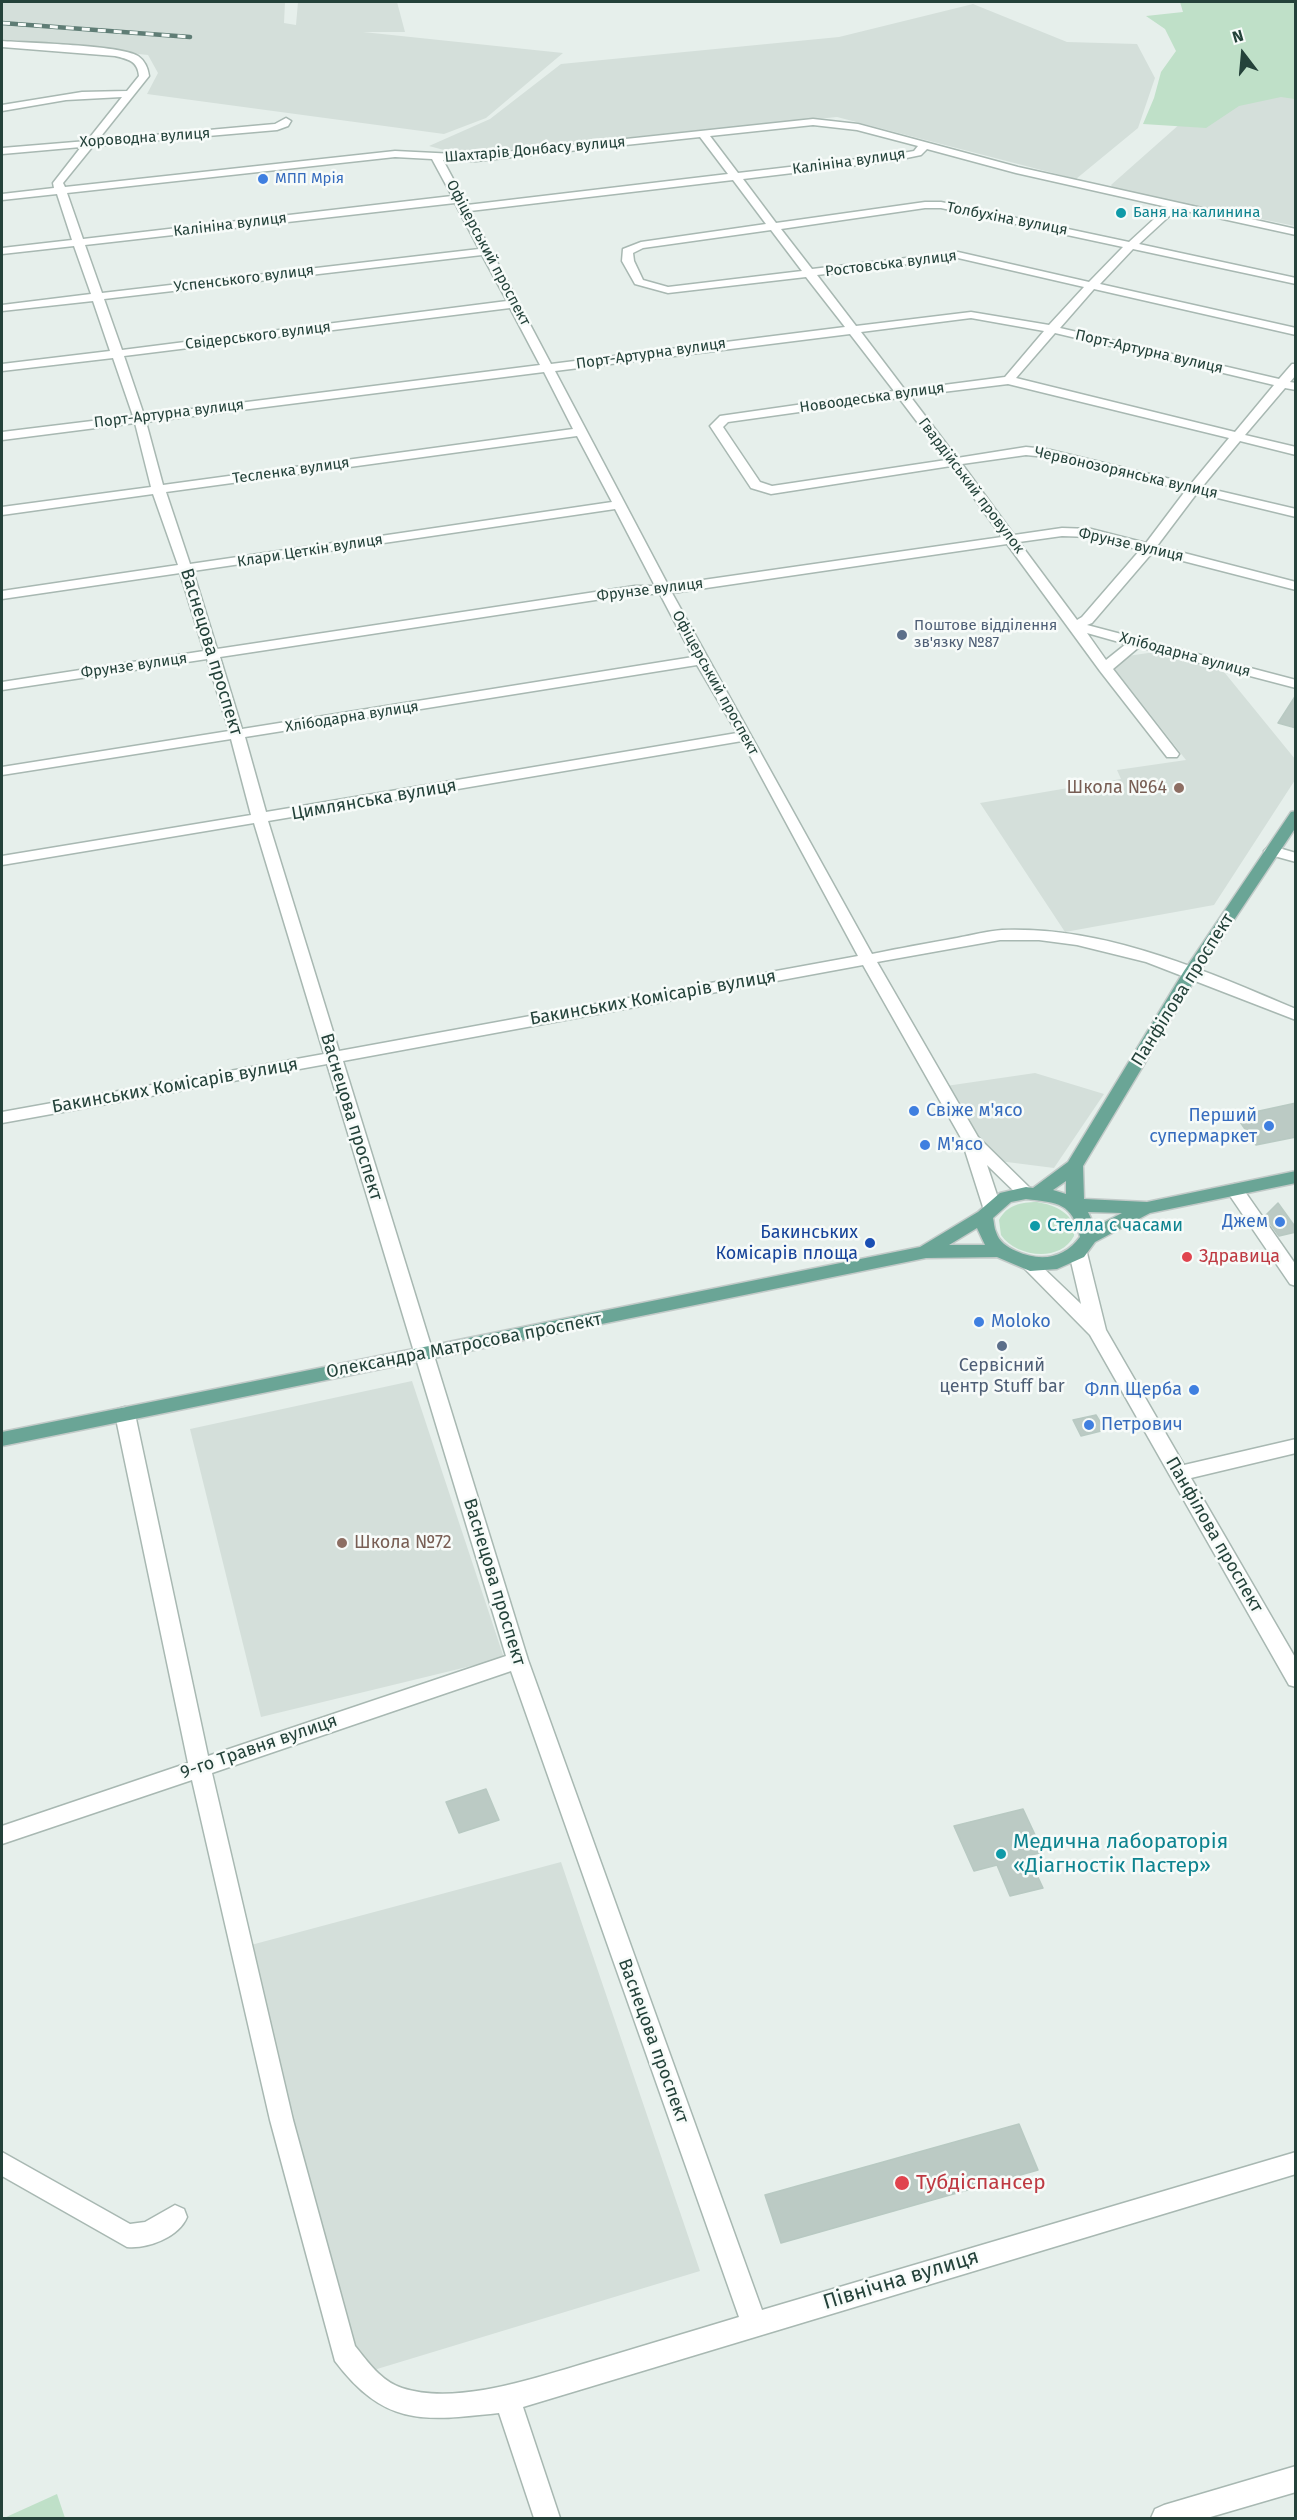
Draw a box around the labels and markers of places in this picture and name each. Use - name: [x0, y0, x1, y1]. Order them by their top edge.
- place label: МПП Мрія: [275, 170, 344, 188]
- marker: МПП Мрія: [256, 172, 270, 186]
- place label: Баня на калинина: [1133, 204, 1260, 222]
- marker: Баня на калинина: [1114, 206, 1128, 220]
- place label: Поштове відділення зв'язку №87: [914, 617, 1057, 652]
- marker: Поштове відділення зв'язку №87: [895, 628, 909, 642]
- place label: Школа №64: [1067, 777, 1167, 799]
- marker: Школа №64: [1172, 781, 1186, 795]
- place label: Свіже м'ясо: [926, 1100, 1023, 1122]
- marker: Свіже м'ясо: [907, 1104, 921, 1118]
- place label: Перший супермаркет: [1149, 1105, 1257, 1148]
- marker: Перший супермаркет: [1262, 1119, 1276, 1133]
- place label: М'ясо: [937, 1134, 983, 1156]
- marker: М'ясо: [918, 1138, 932, 1152]
- place label: Джем: [1222, 1211, 1268, 1233]
- place label: Стелла с часами: [1047, 1215, 1183, 1237]
- marker: Джем: [1273, 1215, 1287, 1229]
- marker: Стелла с часами: [1028, 1219, 1042, 1233]
- place label: Бакинських Комісарів площа: [715, 1222, 858, 1264]
- marker: Бакинських Комісарів площа: [863, 1236, 877, 1250]
- place label: Здравица: [1199, 1246, 1280, 1268]
- marker: Здравица: [1180, 1250, 1194, 1264]
- place label: Moloko: [991, 1311, 1051, 1333]
- marker: Moloko: [972, 1315, 986, 1329]
- marker: Сервісний центр Stuff bar: [995, 1339, 1009, 1353]
- place label: Сервісний центр Stuff bar: [939, 1355, 1065, 1398]
- place label: Флп Щерба: [1084, 1379, 1182, 1401]
- marker: Флп Щерба: [1187, 1383, 1201, 1397]
- place label: Петрович: [1101, 1414, 1183, 1436]
- marker: Петрович: [1082, 1418, 1096, 1432]
- place label: Школа №72: [354, 1532, 452, 1554]
- marker: Школа №72: [335, 1536, 349, 1550]
- place label: Медична лабораторія «Діагностік Пастер»: [1013, 1829, 1228, 1879]
- marker: Медична лабораторія «Діагностік Пастер»: [994, 1847, 1008, 1861]
- place label: Тубдіспансер: [916, 2170, 1046, 2196]
- marker: Тубдіспансер: [893, 2174, 911, 2192]

